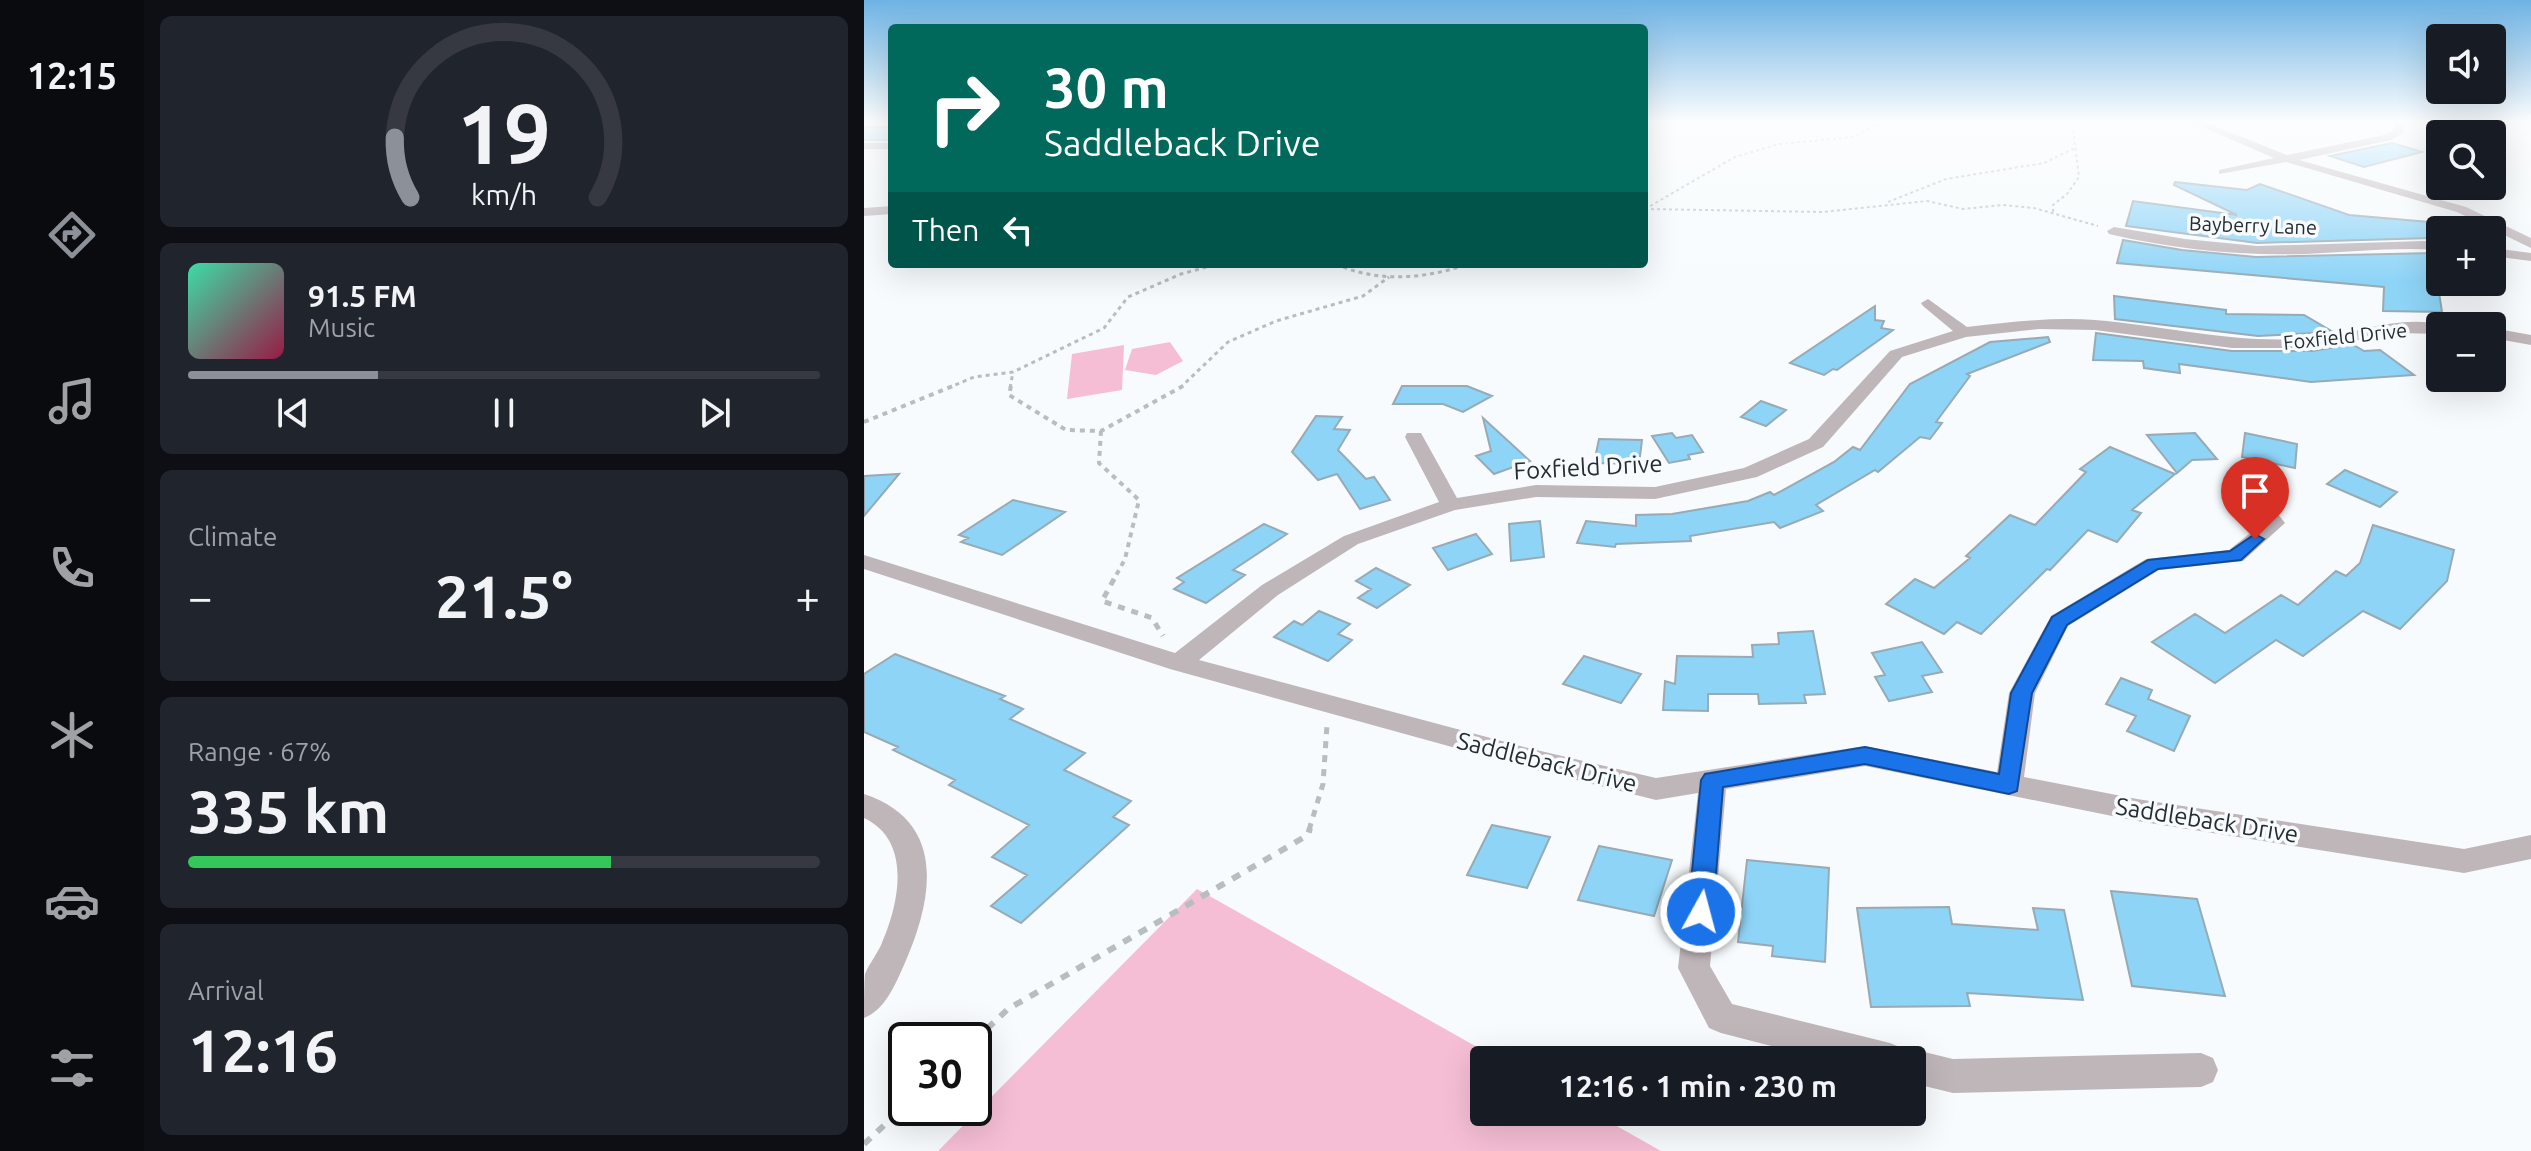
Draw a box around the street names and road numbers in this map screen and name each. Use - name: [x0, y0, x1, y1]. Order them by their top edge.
- street label: Bayberry Lane: [2189, 211, 2317, 239]
- street label: Foxfield Drive: [2282, 318, 2408, 354]
- street label: Foxfield Drive: [1513, 450, 1663, 484]
- street label: Saddleback Drive: [1454, 727, 1640, 797]
- street label: Saddleback Drive: [2114, 792, 2300, 848]

